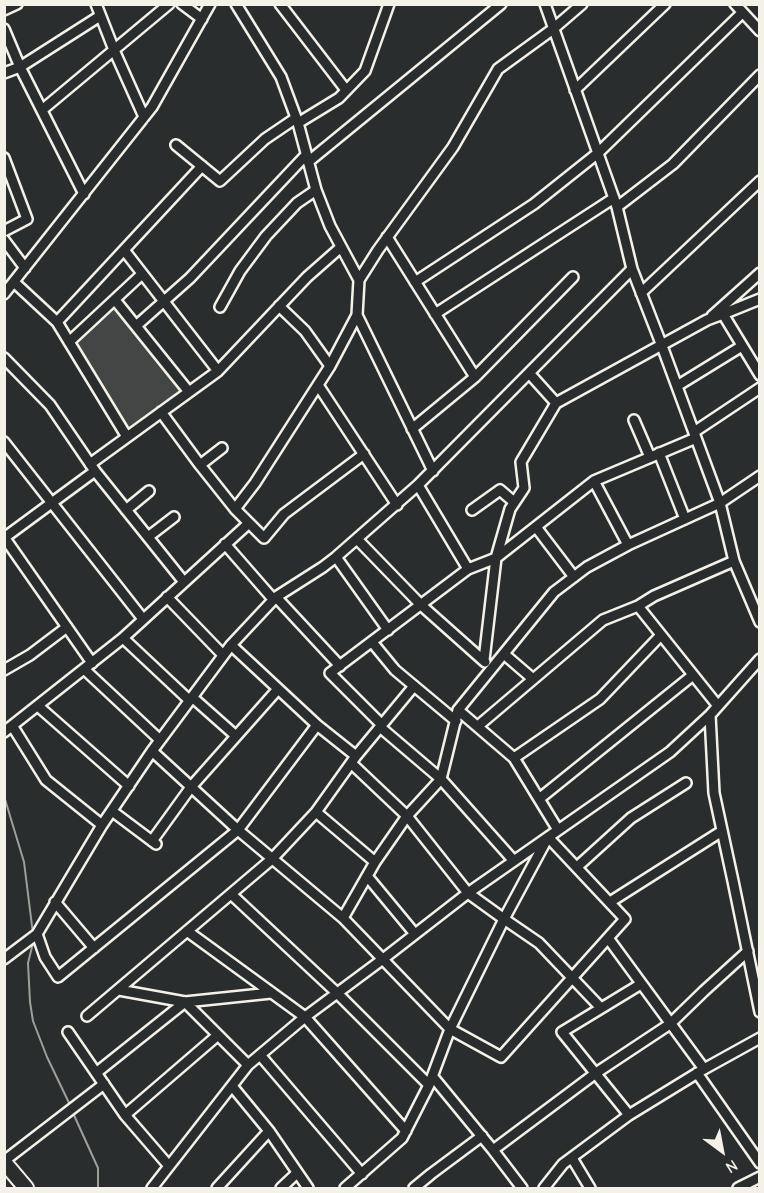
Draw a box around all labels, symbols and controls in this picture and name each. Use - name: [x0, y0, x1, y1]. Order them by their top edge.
- north arrow: [692, 1121, 752, 1181]
- text: N: [722, 1156, 741, 1177]

